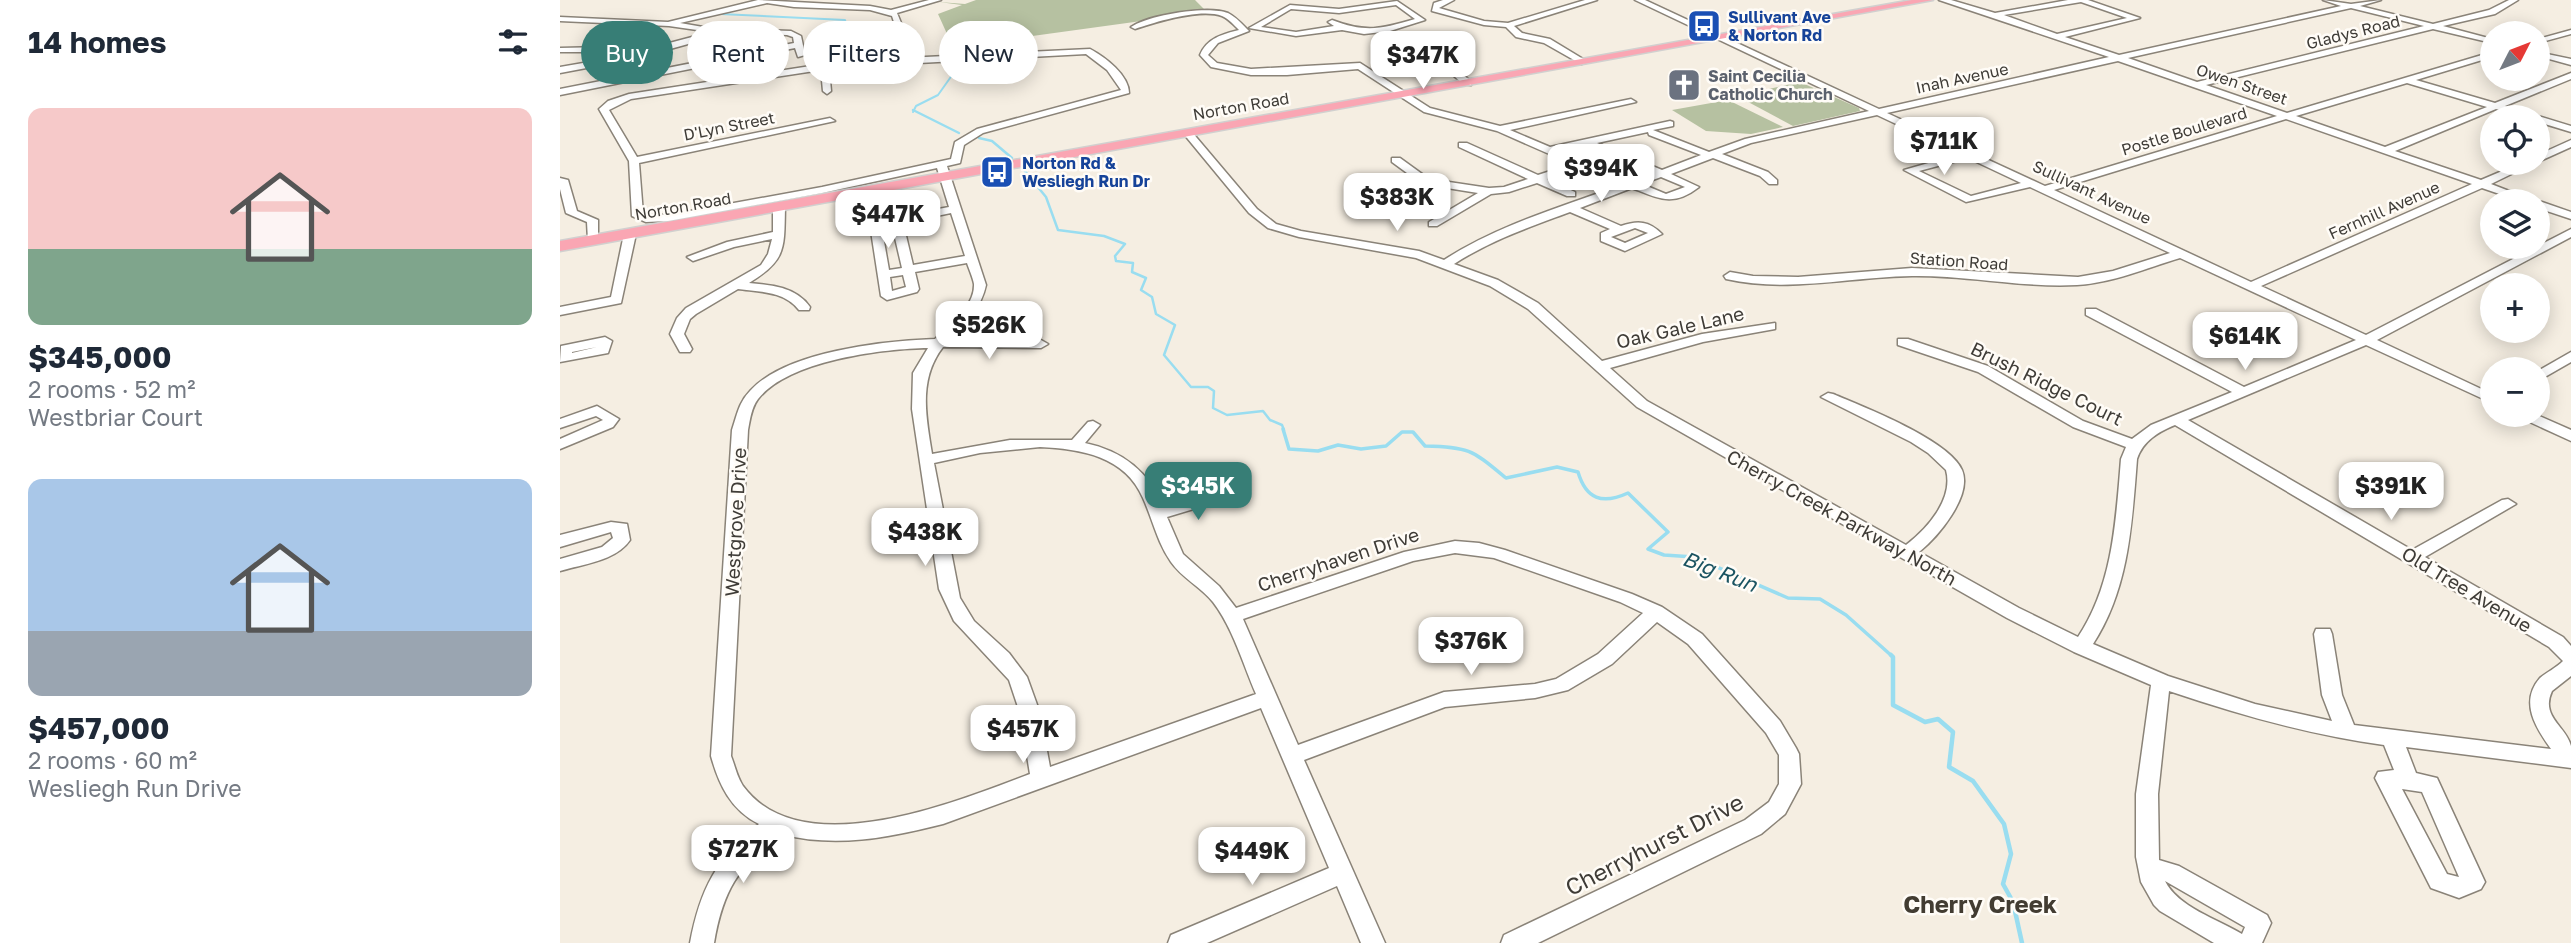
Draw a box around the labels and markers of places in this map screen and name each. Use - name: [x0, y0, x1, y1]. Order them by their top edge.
- bus stop icon: Sullivant Ave & Norton Rd: [1685, 7, 1723, 45]
- place label: Sullivant Ave & Norton Rd: [1728, 7, 1831, 45]
- pin: $347K: [1374, 32, 1472, 91]
- church icon: Saint Cecilia Catholic Church: [1665, 66, 1703, 104]
- place label: Saint Cecilia Catholic Church: [1708, 66, 1833, 104]
- pin: $711K: [1895, 118, 1993, 177]
- pin: $394K: [1552, 144, 1650, 204]
- bus stop icon: Norton Rd & Wesliegh Run Dr: [978, 153, 1016, 191]
- place label: Norton Rd & Wesliegh Run Dr: [1022, 153, 1150, 191]
- pin: $383K: [1348, 174, 1446, 233]
- pin: $447K: [839, 190, 937, 250]
- pin: $526K: [940, 302, 1038, 361]
- pin: $614K: [2196, 312, 2294, 372]
- pin: $345K: [1149, 462, 1247, 522]
- pin: $391K: [2342, 462, 2440, 522]
- pin: $438K: [876, 508, 974, 568]
- pin: $376K: [1422, 618, 1520, 677]
- pin: $457K: [974, 706, 1072, 765]
- pin: $727K: [694, 826, 792, 885]
- pin: $449K: [1203, 828, 1301, 887]

